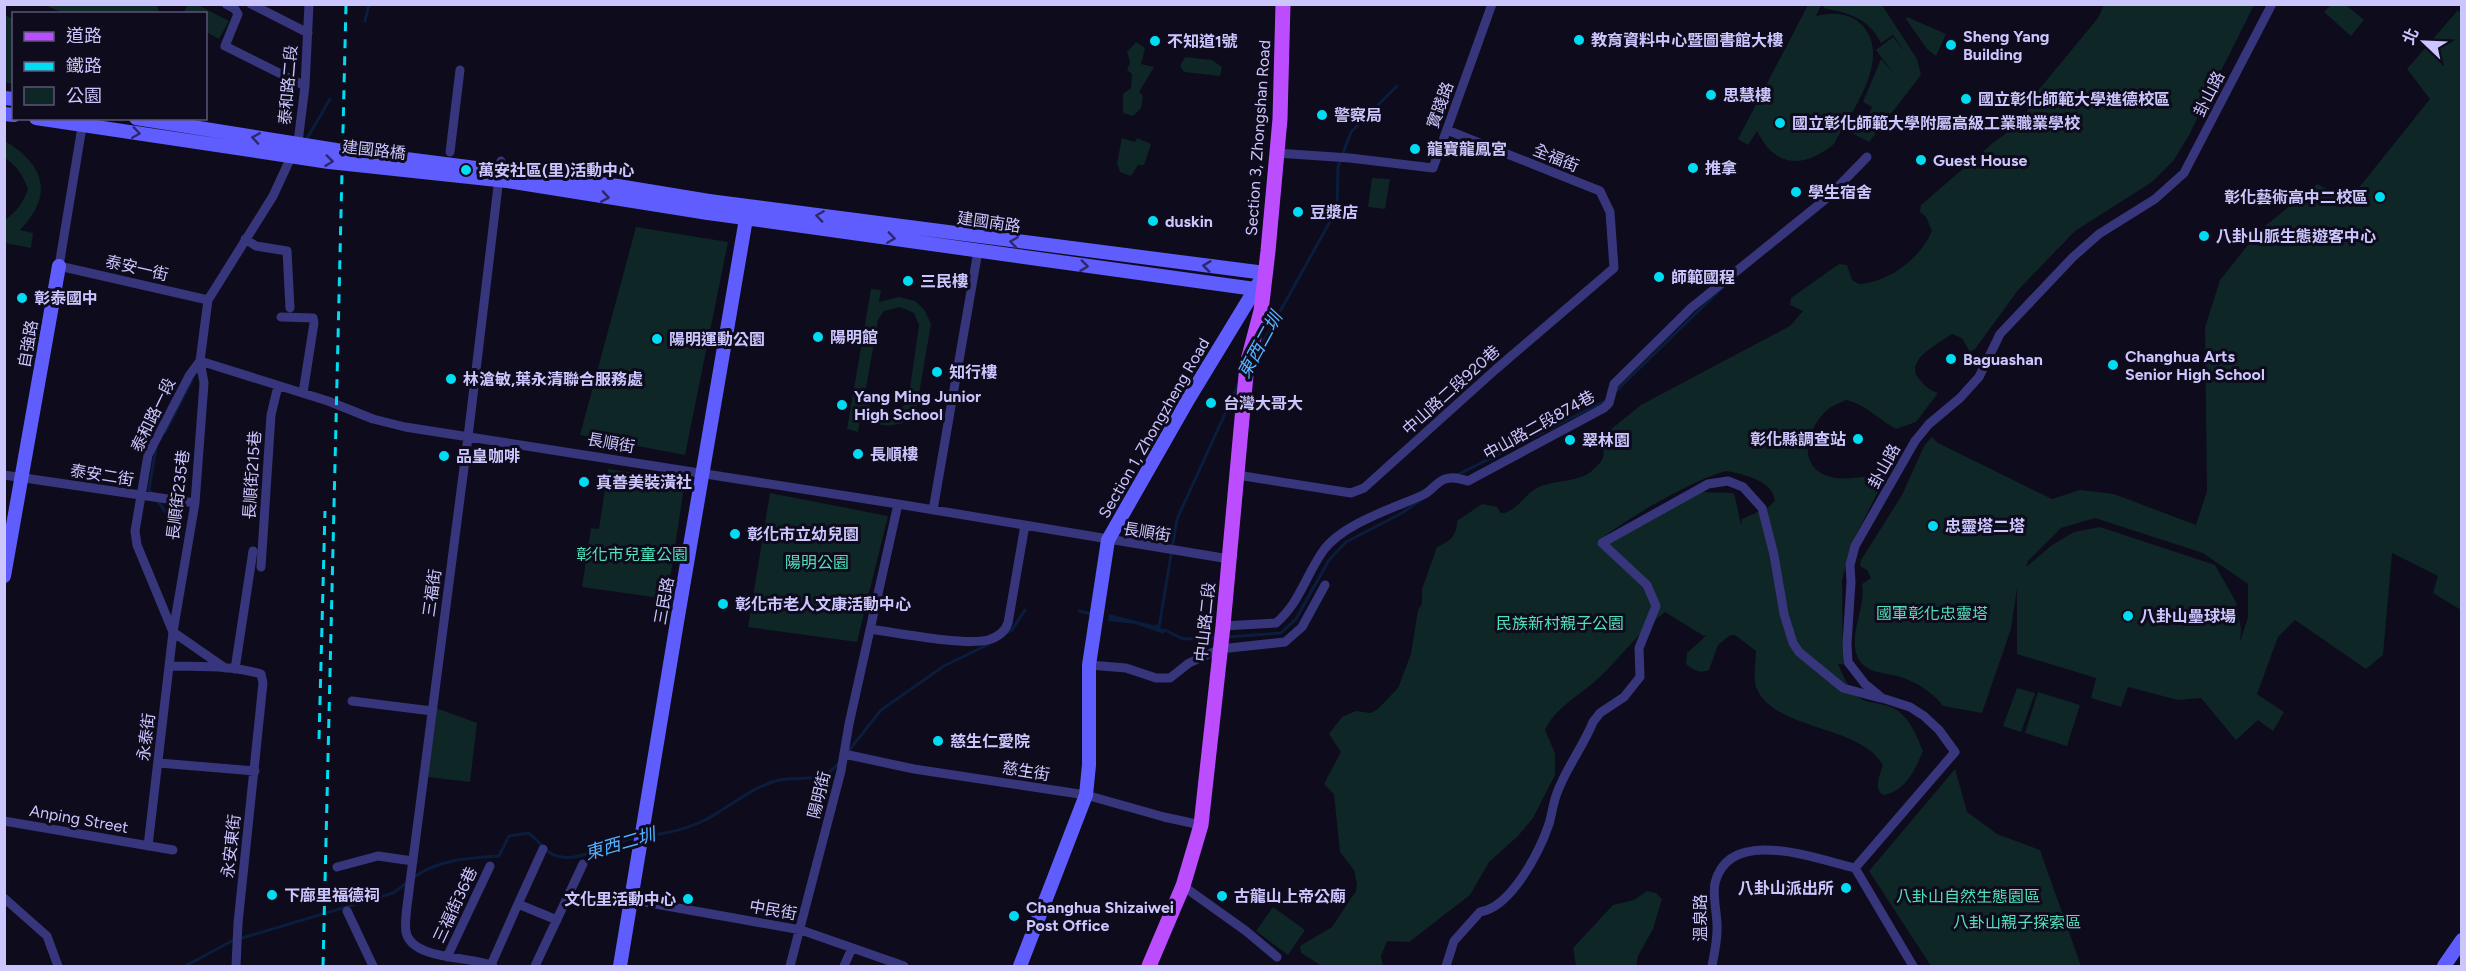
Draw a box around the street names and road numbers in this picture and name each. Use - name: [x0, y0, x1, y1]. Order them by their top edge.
- street label: Section 3, Zhongshan Road: [1242, 39, 1274, 237]
- street label: 泰和路二段: [275, 44, 301, 126]
- street label: 卦山路: [2190, 68, 2228, 120]
- street label: 實踐路: [1423, 79, 1457, 131]
- street label: 建國路橋: [341, 137, 407, 163]
- street label: 全福街: [1530, 140, 1582, 176]
- street label: 建國南路: [956, 208, 1022, 236]
- street label: 泰安一街: [104, 252, 170, 284]
- street label: 自強路: [14, 319, 42, 369]
- street label: Section 1, Zhongzheng Road: [1095, 335, 1213, 521]
- street label: 中山路二段920巷: [1398, 341, 1504, 439]
- street label: 泰和路一段: [127, 375, 179, 455]
- street label: 中山路二段874巷: [1480, 387, 1598, 463]
- street label: 長順街: [586, 429, 636, 457]
- street label: 長順街215巷: [239, 430, 265, 520]
- street label: 卦山路: [1864, 440, 1904, 492]
- street label: 長順街235巷: [163, 449, 193, 541]
- street label: 泰安二街: [69, 461, 135, 489]
- street label: 長順街: [1122, 519, 1172, 545]
- street label: 三福街: [419, 568, 445, 618]
- street label: 三民路: [650, 576, 678, 626]
- street label: 中山路二段: [1191, 581, 1219, 663]
- street label: 永泰街: [134, 712, 158, 762]
- street label: 慈生街: [1001, 758, 1051, 784]
- street label: 陽明街: [804, 769, 834, 821]
- street label: Anping Street: [28, 801, 130, 837]
- street label: 永安東街: [218, 813, 244, 879]
- street label: 三福街36巷: [429, 864, 481, 946]
- street label: 溫泉路: [1691, 894, 1710, 942]
- street label: 中民街: [748, 896, 798, 924]

